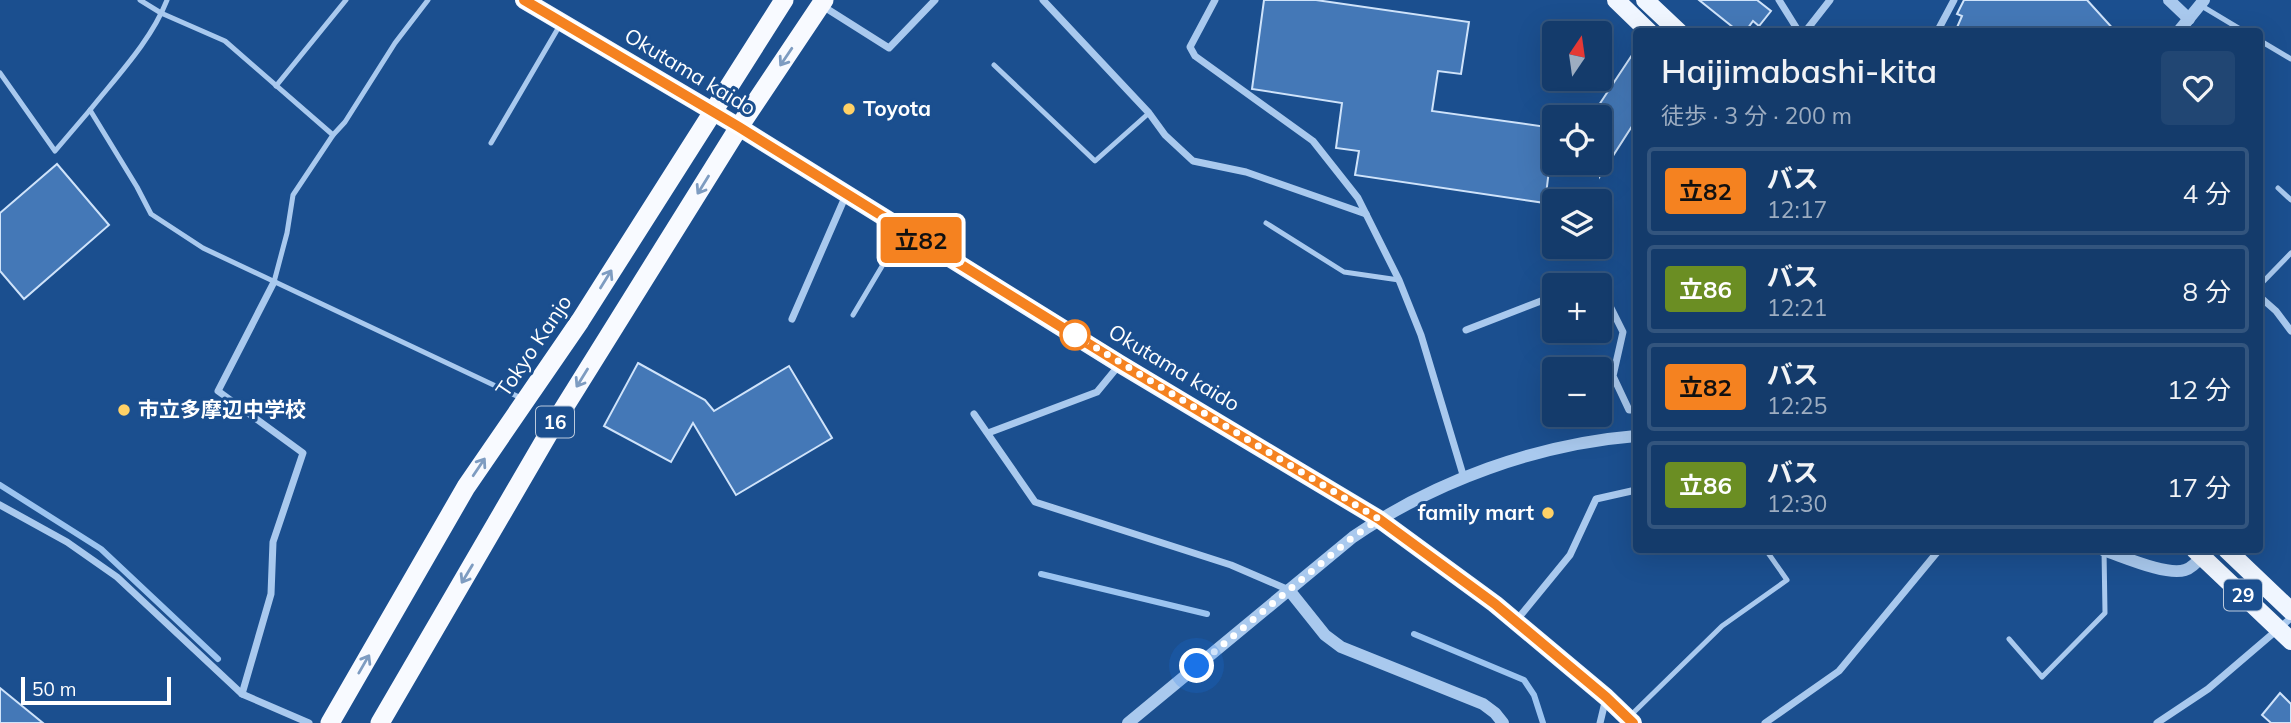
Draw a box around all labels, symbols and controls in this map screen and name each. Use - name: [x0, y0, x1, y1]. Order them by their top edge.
- north arrow: [1542, 21, 1612, 91]
- map controls: [1542, 21, 1612, 427]
- street label: Okutama kaido: [620, 22, 761, 121]
- one-way arrow: [779, 47, 793, 66]
- text: Haijimabashi-kita: [1661, 50, 1937, 91]
- button: heart: [2161, 51, 2235, 125]
- place label: Toyota: [863, 95, 931, 121]
- marker: Toyota: [841, 101, 857, 117]
- text: 徒歩 · 3 分 · 200 m: [1661, 101, 1852, 130]
- button: locate: [1542, 105, 1612, 175]
- text: バス: [1767, 162, 1819, 195]
- one-way arrow: [696, 175, 710, 195]
- text: 立82: [1679, 176, 1732, 206]
- text: 4 分: [2183, 177, 2231, 210]
- button: layers: [1542, 189, 1612, 259]
- text: 12:17: [1767, 195, 1827, 224]
- line badge: 立82: [881, 217, 961, 263]
- text: 立82: [895, 225, 947, 255]
- text: バス: [1767, 260, 1819, 293]
- one-way arrow: [600, 270, 614, 290]
- button: +: [1542, 273, 1612, 343]
- text: 立86: [1679, 274, 1732, 304]
- text: 8 分: [2183, 275, 2231, 308]
- street label: Tokyo Kanjo: [490, 290, 577, 401]
- text: 12:21: [1767, 293, 1827, 322]
- street label: Okutama kaido: [1104, 318, 1245, 417]
- unlabelled marker: [1060, 320, 1090, 350]
- button: −: [1542, 357, 1612, 427]
- text: バス: [1767, 358, 1819, 391]
- one-way arrow: [575, 368, 590, 387]
- text: 立82: [1679, 372, 1732, 402]
- text: 12 分: [2167, 373, 2231, 406]
- text: 12:25: [1767, 391, 1827, 420]
- place label: 市立多摩辺中学校: [138, 396, 306, 422]
- marker: 市立多摩辺中学校: [116, 402, 132, 418]
- road number: 16: [536, 406, 574, 438]
- text: バス: [1767, 456, 1819, 489]
- one-way arrow: [472, 458, 486, 478]
- text: 立86: [1679, 470, 1732, 500]
- text: 17 分: [2167, 471, 2231, 504]
- text: 12:30: [1767, 489, 1827, 518]
- place label: family mart: [1418, 499, 1534, 525]
- marker: family mart: [1540, 505, 1556, 521]
- one-way arrow: [459, 563, 473, 583]
- road number: 29: [2224, 580, 2262, 610]
- your location: [1179, 648, 1214, 683]
- one-way arrow: [357, 654, 371, 674]
- scale bar: [21, 674, 172, 706]
- text: 50 m: [32, 677, 76, 701]

